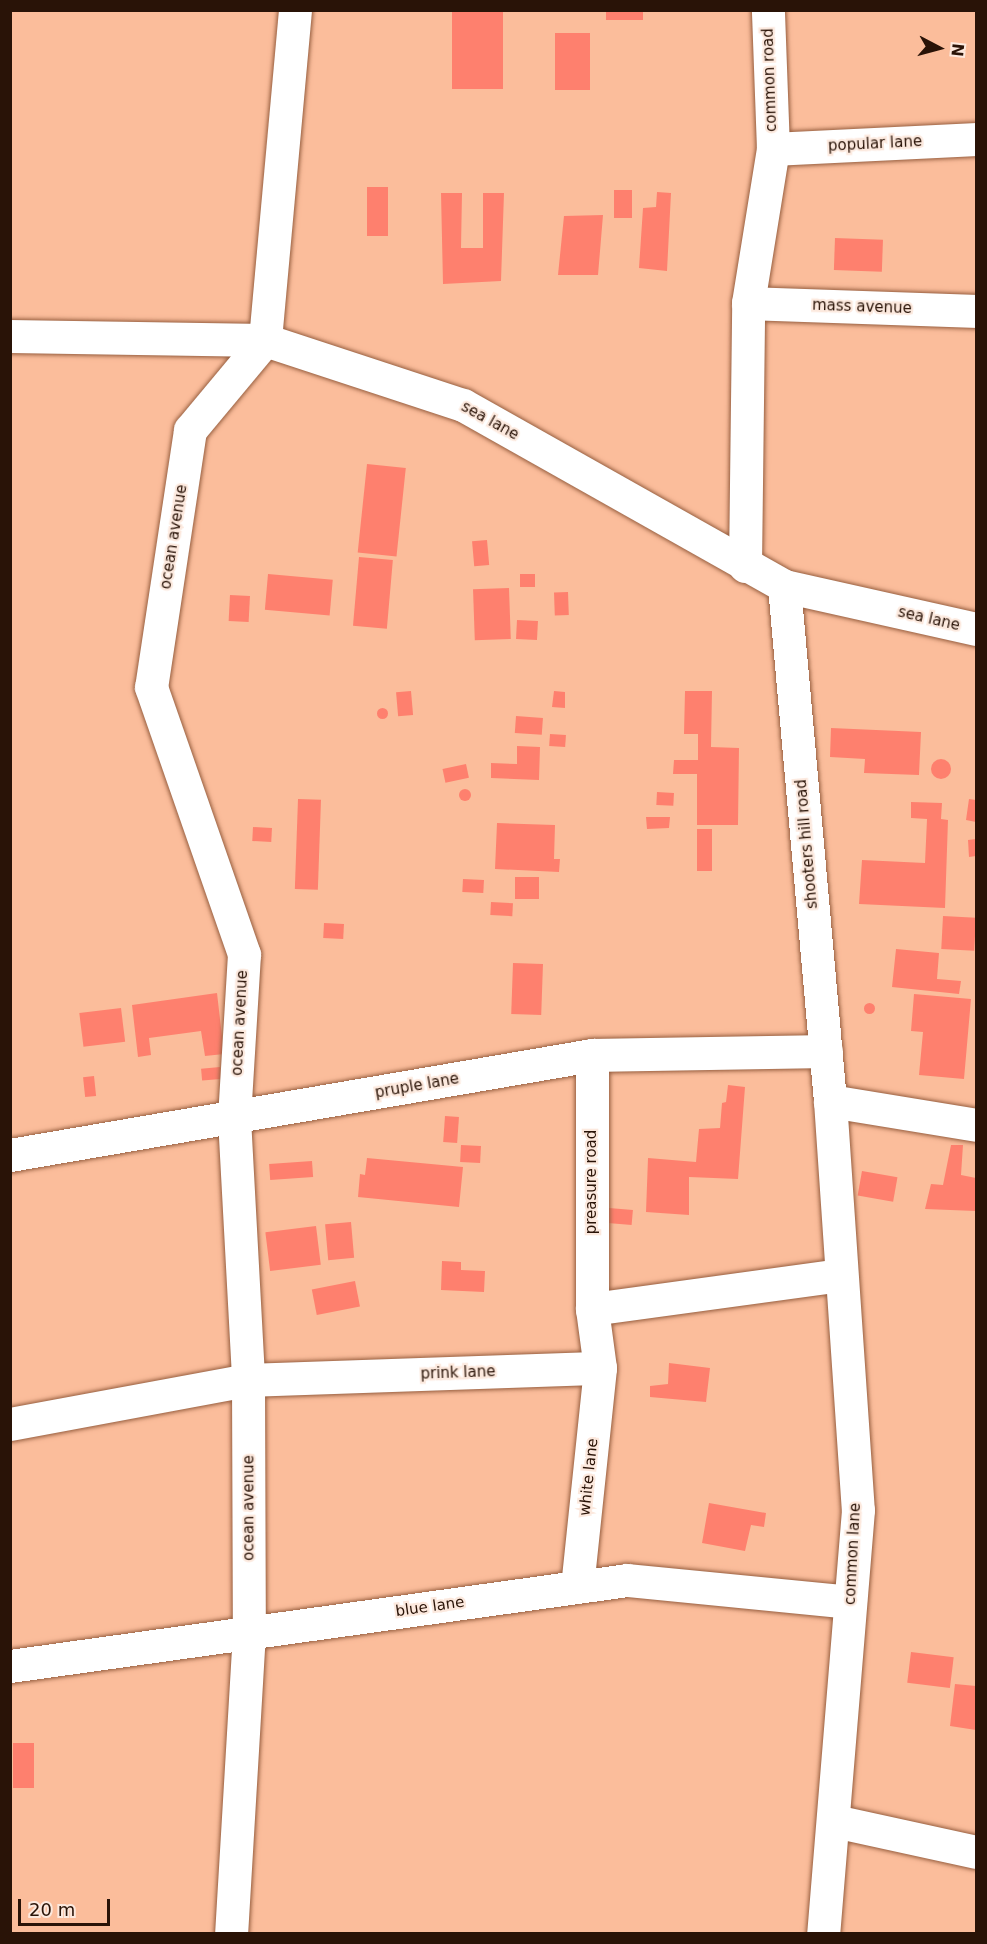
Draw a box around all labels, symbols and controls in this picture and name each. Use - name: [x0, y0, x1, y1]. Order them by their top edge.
- north arrow: [909, 18, 969, 78]
- street label: common road: [759, 28, 781, 132]
- text: N: [947, 42, 968, 58]
- street label: popular lane: [828, 133, 922, 155]
- street label: mass avenue: [812, 296, 912, 318]
- street label: sea lane: [458, 398, 522, 444]
- street label: ocean avenue: [157, 483, 191, 591]
- street label: sea lane: [896, 603, 962, 635]
- street label: shooters hill road: [792, 778, 822, 910]
- street label: ocean avenue: [228, 970, 252, 1076]
- street label: pruple lane: [374, 1070, 460, 1102]
- street label: preasure road: [583, 1130, 601, 1234]
- street label: prink lane: [420, 1363, 496, 1383]
- street label: white lane: [576, 1437, 602, 1517]
- street label: ocean avenue: [240, 1455, 258, 1561]
- street label: common lane: [841, 1503, 865, 1605]
- street label: blue lane: [394, 1593, 466, 1621]
- scale bar: [21, 1887, 112, 1925]
- text: 20 m: [29, 1899, 75, 1920]

